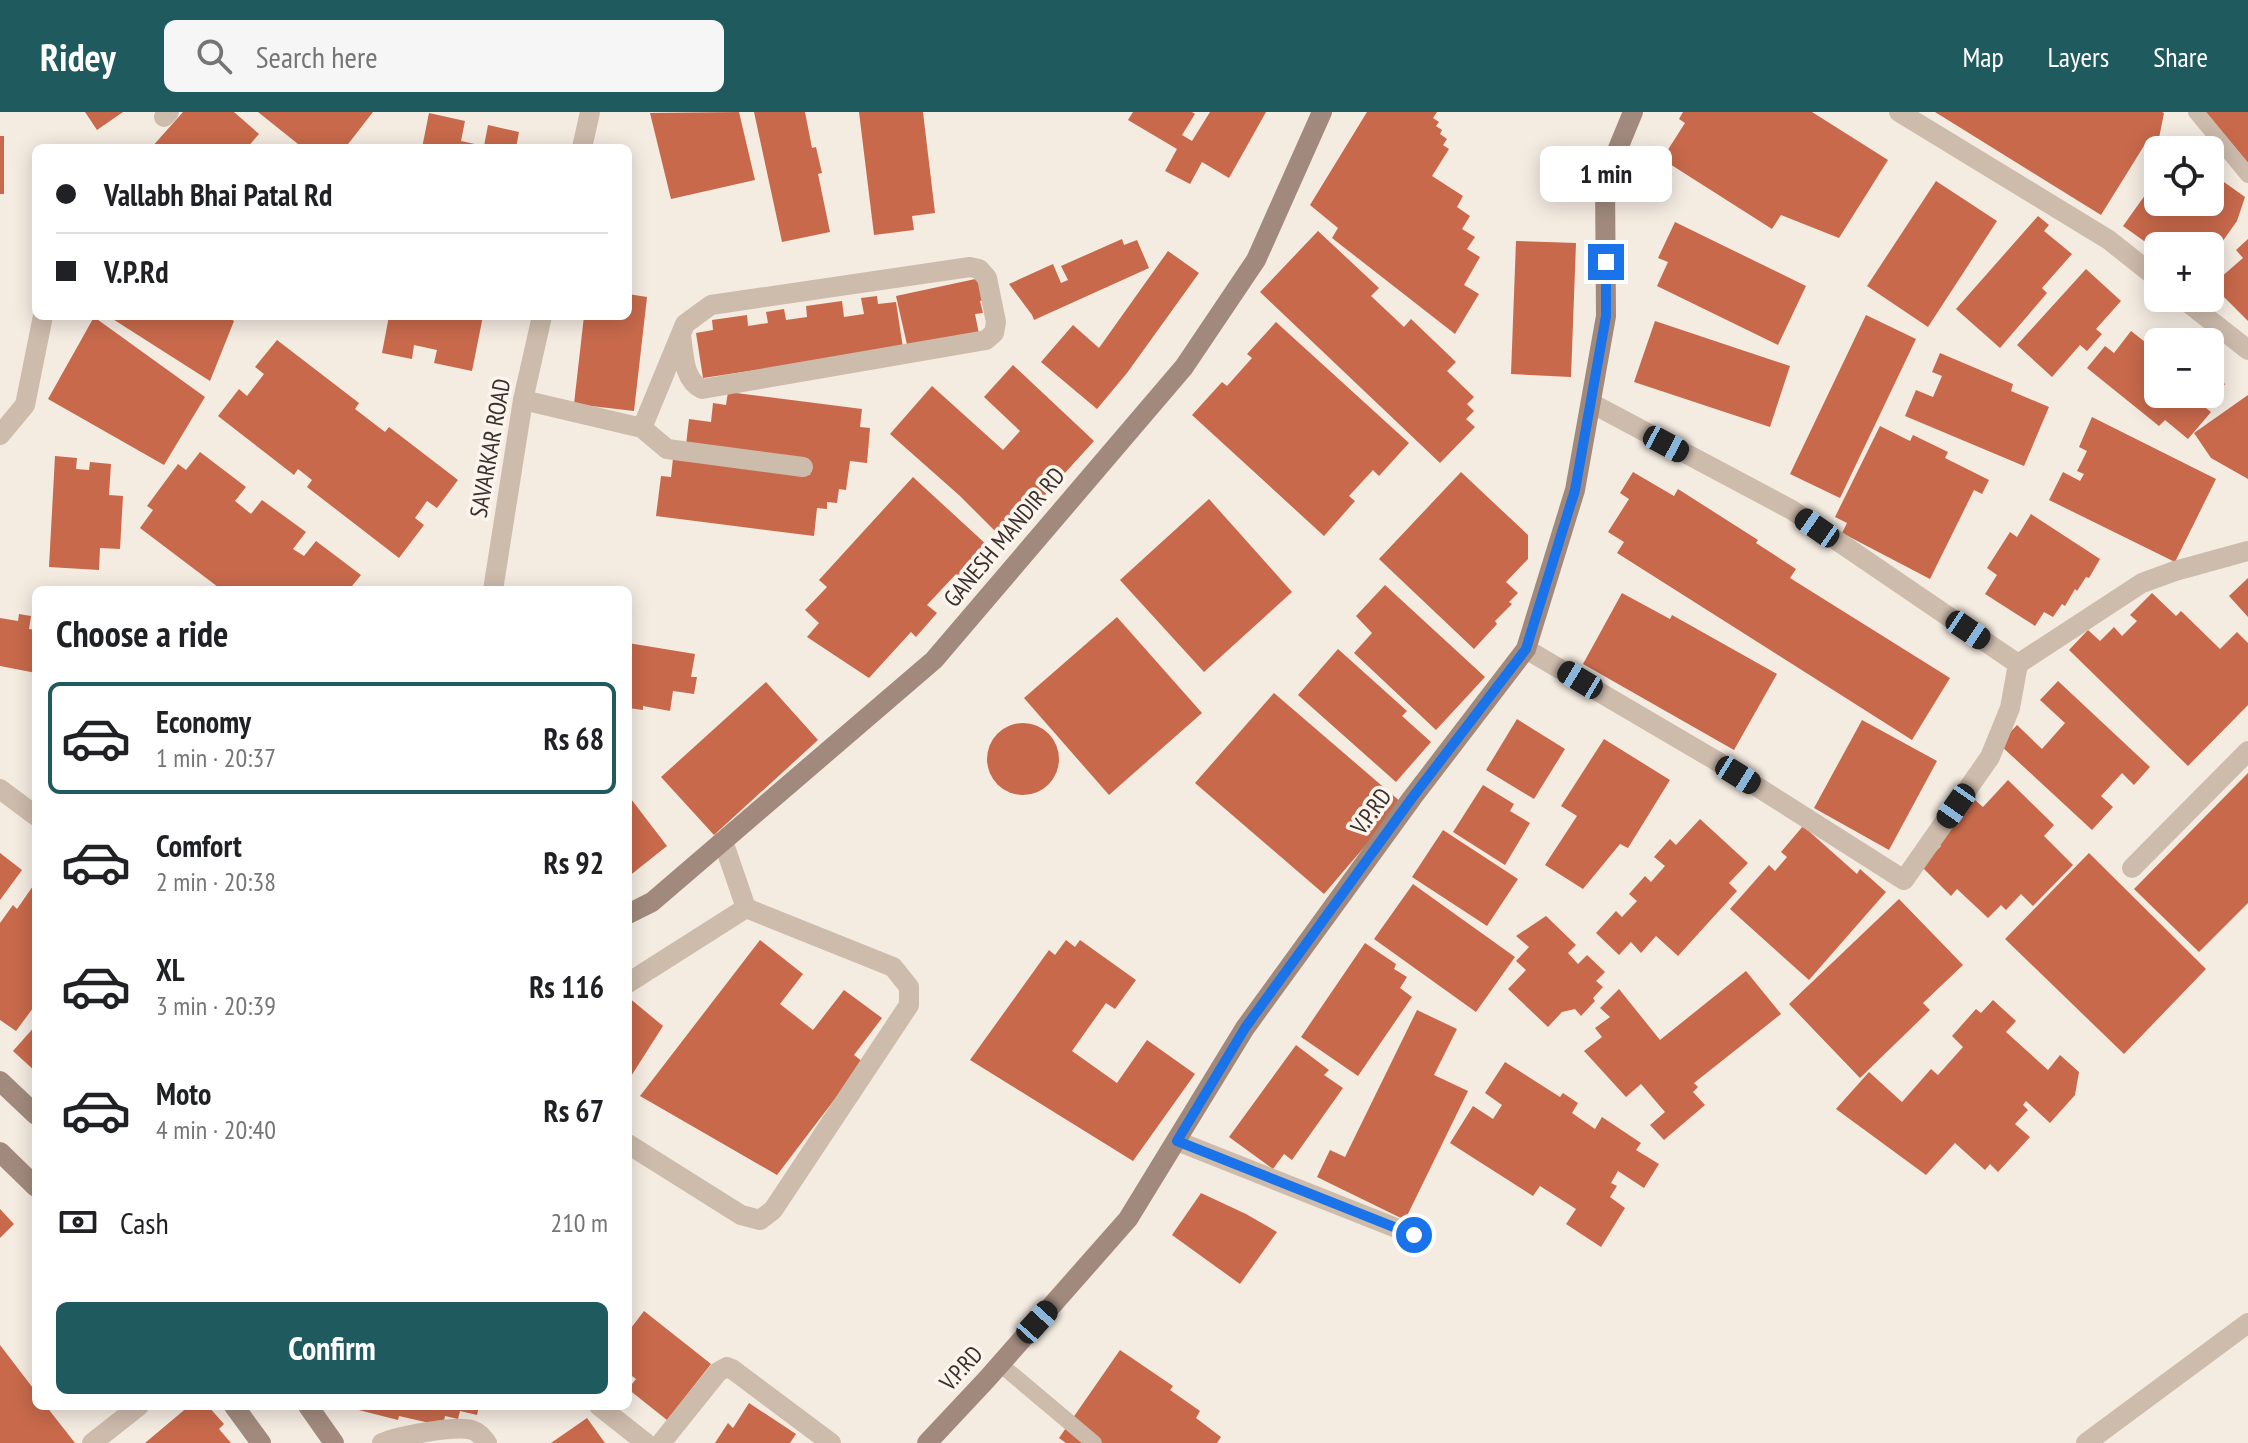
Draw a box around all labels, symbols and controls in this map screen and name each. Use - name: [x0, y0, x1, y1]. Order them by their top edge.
- search box: [164, 20, 724, 92]
- text: Ridey: [40, 32, 116, 81]
- icon: search: [192, 34, 236, 78]
- text: Search here: [256, 37, 378, 76]
- text: Map: [1962, 38, 2004, 75]
- text: Layers: [2048, 38, 2109, 75]
- text: Share: [2153, 38, 2208, 75]
- map controls: [2144, 136, 2224, 408]
- button: locate: [2144, 136, 2224, 216]
- callout: 1 min: [1540, 146, 1672, 202]
- text: 1 min: [1580, 157, 1632, 190]
- text: Vallabh Bhai Patal Rd: [104, 175, 332, 214]
- button: +: [2144, 232, 2224, 312]
- route end: [1588, 244, 1624, 280]
- text: V.P.Rd: [104, 252, 169, 291]
- button: −: [2144, 328, 2224, 408]
- street label: SAVARKAR ROAD: [463, 376, 517, 520]
- car: [1639, 422, 1693, 466]
- street label: GANESH MANDIR RD: [937, 461, 1071, 613]
- car: [1790, 504, 1844, 552]
- car: [1941, 607, 1995, 653]
- text: Choose a ride: [56, 610, 228, 657]
- car: [1553, 657, 1607, 703]
- icon: car: [60, 702, 132, 774]
- text: Economy: [156, 702, 251, 741]
- text: Rs 68: [544, 719, 604, 758]
- text: 1 min · 20:37: [156, 741, 276, 774]
- car: [1711, 752, 1765, 798]
- car: [1932, 779, 1980, 833]
- street label: V.P.RD: [1343, 782, 1398, 841]
- icon: car: [60, 826, 132, 898]
- text: Comfort: [156, 826, 242, 865]
- text: Rs 92: [544, 843, 604, 882]
- text: 2 min · 20:38: [156, 865, 276, 898]
- icon: car: [60, 950, 132, 1022]
- text: XL: [156, 950, 185, 989]
- text: Rs 116: [529, 967, 604, 1006]
- text: 3 min · 20:39: [156, 989, 276, 1022]
- icon: car: [60, 1074, 132, 1146]
- text: Moto: [156, 1074, 211, 1113]
- text: Rs 67: [544, 1091, 604, 1130]
- text: 4 min · 20:40: [156, 1113, 276, 1146]
- icon: cash: [56, 1200, 100, 1244]
- text: Cash: [120, 1203, 169, 1242]
- text: 210 m: [550, 1206, 608, 1239]
- route start: [1396, 1217, 1432, 1253]
- car: [1012, 1296, 1062, 1348]
- button: Confirm: [56, 1302, 608, 1394]
- street label: V.P.RD: [932, 1339, 989, 1398]

